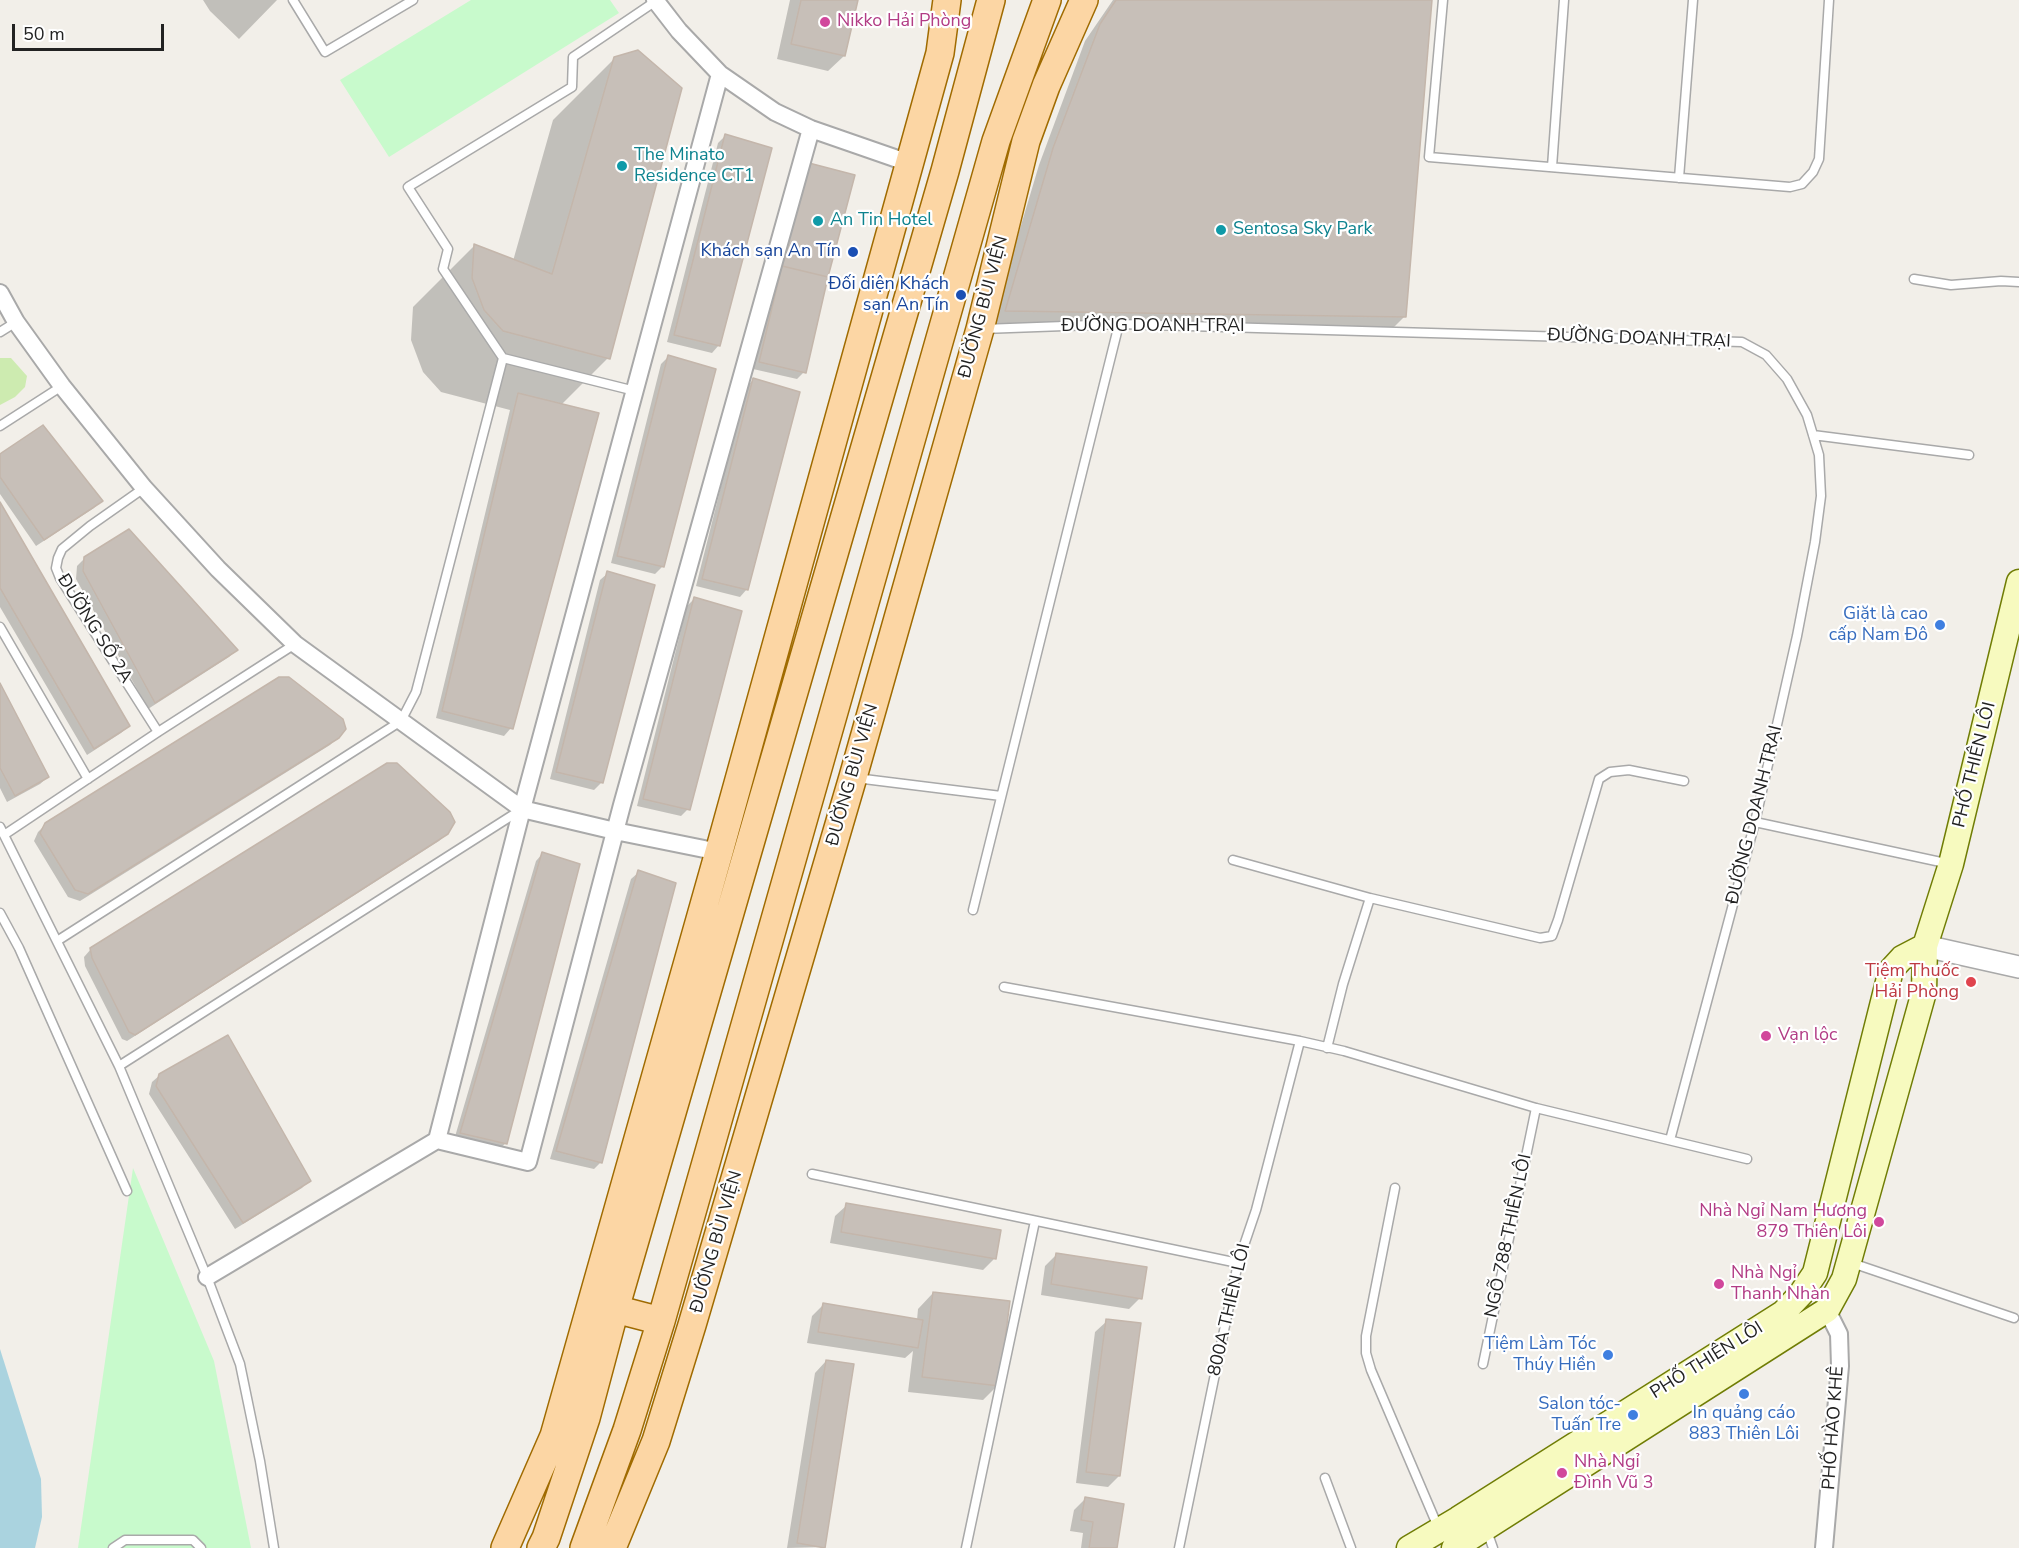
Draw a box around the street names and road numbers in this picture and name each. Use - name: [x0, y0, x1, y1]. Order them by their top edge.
- street label: ĐƯỜNG BÙI VIỆN: [955, 233, 1013, 381]
- street label: ĐƯỜNG DOANH TRẠI: [1061, 316, 1245, 338]
- street label: ĐƯỜNG DOANH TRẠI: [1547, 325, 1731, 353]
- street label: ĐƯỜNG SỐ 2A: [52, 570, 136, 688]
- street label: PHỐ THIÊN LÔI: [1949, 700, 2001, 830]
- street label: ĐƯỜNG BÙI VIỆN: [822, 702, 884, 848]
- street label: ĐƯỜNG DOANH TRẠI: [1722, 723, 1788, 907]
- street label: NGÕ 788 THIÊN LÔI: [1481, 1152, 1537, 1320]
- street label: ĐƯỜNG BÙI VIỆN: [686, 1169, 748, 1315]
- street label: 800A THIÊN LÔI: [1204, 1242, 1256, 1378]
- street label: PHỐ THIÊN LÔI: [1647, 1318, 1767, 1404]
- street label: PHỐ HÀO KHÊ: [1819, 1365, 1849, 1491]

